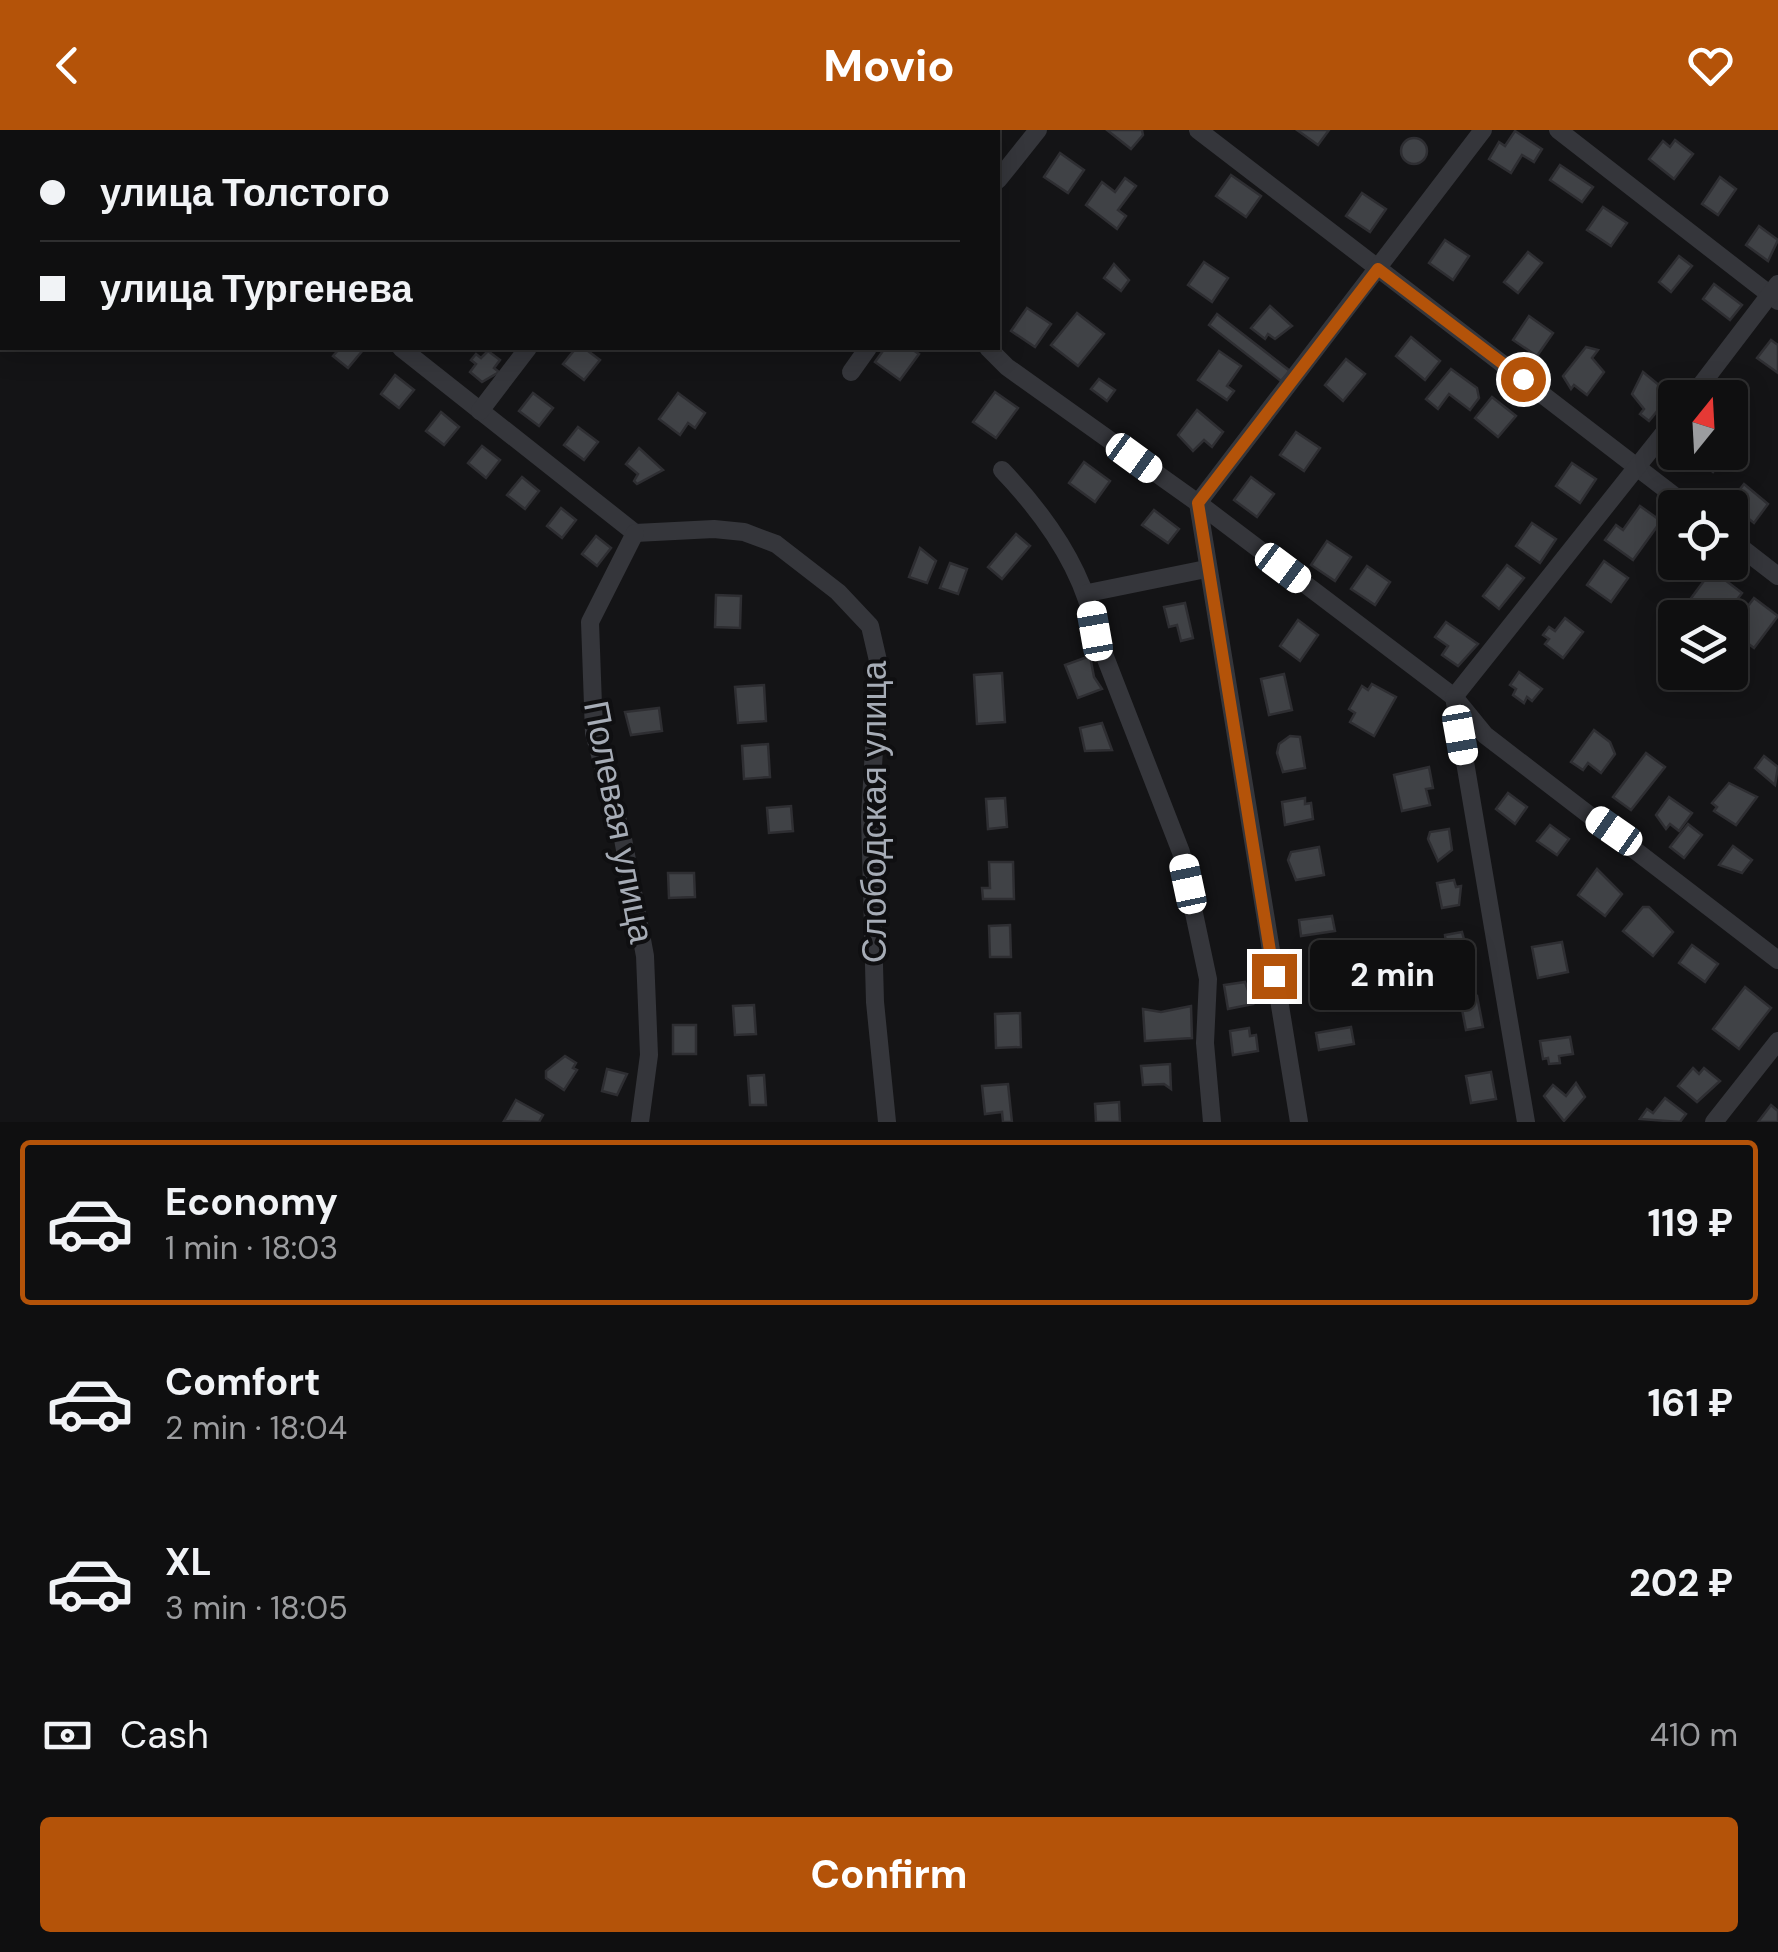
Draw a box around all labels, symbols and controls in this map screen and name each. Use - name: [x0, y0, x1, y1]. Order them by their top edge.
- text: Movio: [823, 36, 955, 95]
- icon: back: [40, 38, 95, 93]
- icon: heart: [1683, 38, 1738, 93]
- text: улица Толстого: [100, 168, 390, 218]
- text: улица Тургенева: [100, 264, 413, 314]
- route start: [1501, 357, 1546, 402]
- north arrow: [1658, 380, 1748, 470]
- map controls: [1658, 380, 1748, 690]
- car: [1101, 428, 1167, 488]
- button: locate: [1658, 490, 1748, 580]
- car: [1250, 538, 1316, 598]
- car: [1075, 599, 1115, 663]
- button: layers: [1658, 600, 1748, 690]
- street label: Слободская улица: [851, 660, 897, 963]
- street label: Полевая улица: [573, 697, 665, 948]
- car: [1440, 703, 1480, 767]
- car: [1581, 802, 1647, 860]
- car: [1167, 852, 1209, 916]
- callout: 2 min: [1309, 941, 1474, 1011]
- route end: [1252, 954, 1297, 999]
- text: 2 min: [1350, 954, 1435, 996]
- text: Economy: [165, 1177, 338, 1227]
- icon: car: [45, 1178, 135, 1268]
- text: 119 ₽: [1647, 1198, 1733, 1248]
- text: 1 min · 18:03: [165, 1227, 338, 1269]
- text: Comfort: [165, 1357, 321, 1407]
- icon: car: [45, 1358, 135, 1448]
- text: 161 ₽: [1647, 1378, 1733, 1428]
- text: 2 min · 18:04: [165, 1407, 347, 1449]
- text: XL: [165, 1537, 212, 1587]
- icon: car: [45, 1538, 135, 1628]
- text: 202 ₽: [1629, 1558, 1733, 1608]
- text: 3 min · 18:05: [165, 1587, 348, 1629]
- icon: cash: [40, 1708, 95, 1763]
- text: Cash: [120, 1710, 209, 1760]
- text: 410 m: [1650, 1714, 1738, 1756]
- button: Confirm: [40, 1817, 1738, 1932]

